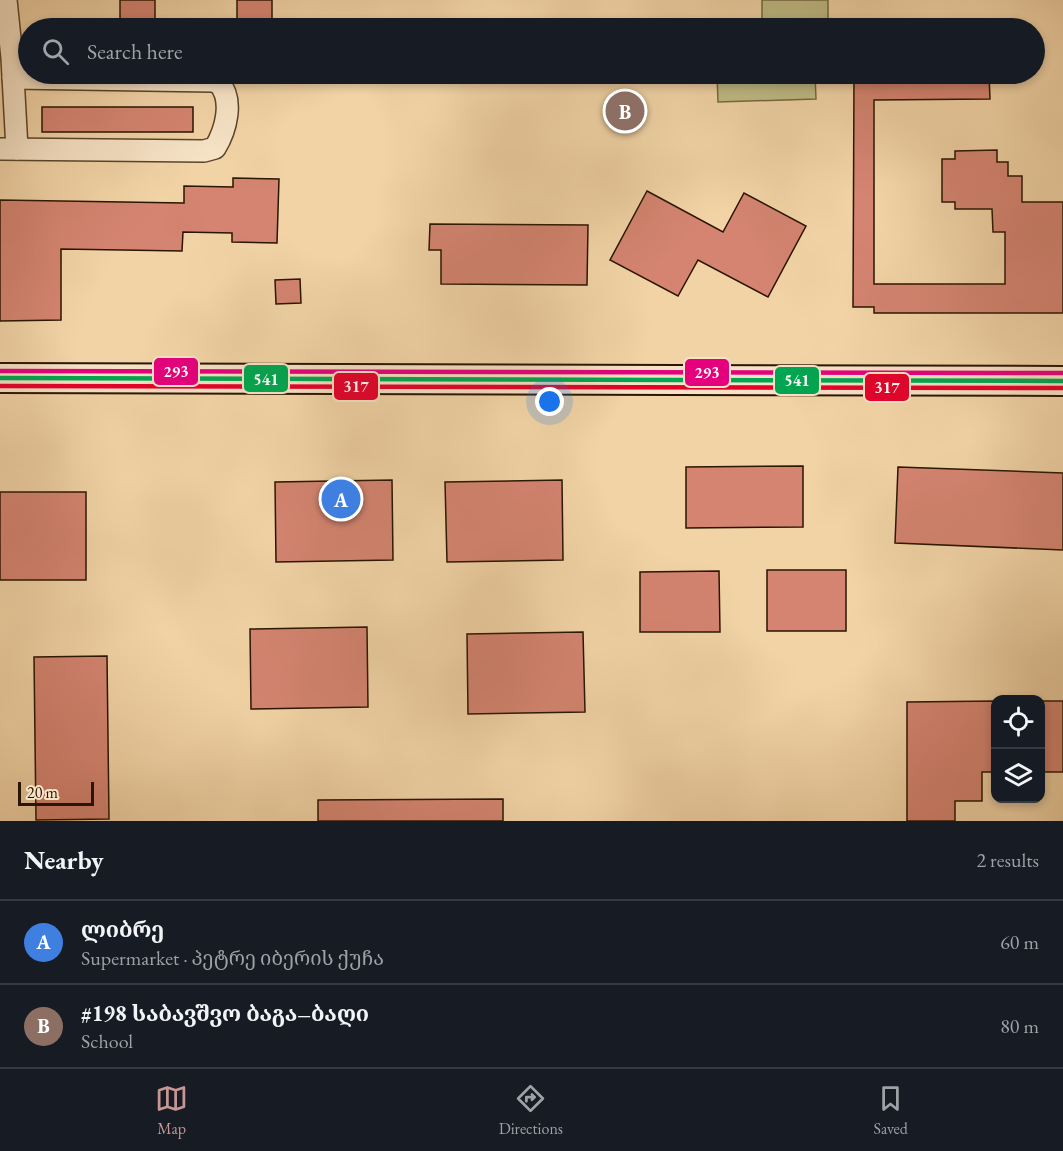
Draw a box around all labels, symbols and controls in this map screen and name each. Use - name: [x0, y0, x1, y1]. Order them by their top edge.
- search box: [18, 18, 1045, 84]
- icon: search: [39, 35, 72, 68]
- text: Search here: [87, 37, 182, 66]
- pin: B: [606, 88, 644, 134]
- line badge: 293: [153, 357, 199, 386]
- line badge: 293: [684, 358, 730, 387]
- text: 293: [163, 361, 189, 382]
- text: 293: [694, 362, 720, 383]
- line badge: 541: [243, 364, 289, 393]
- line badge: 541: [774, 366, 820, 395]
- text: 541: [253, 369, 279, 390]
- text: 541: [784, 370, 810, 391]
- line badge: 317: [333, 372, 379, 401]
- line badge: 317: [864, 373, 910, 402]
- text: 317: [343, 376, 369, 397]
- text: 317: [874, 377, 900, 398]
- your location: [535, 387, 564, 416]
- pin: A: [322, 476, 360, 522]
- map controls: [991, 695, 1045, 803]
- button: locate: [991, 695, 1045, 749]
- button: layers: [991, 749, 1045, 803]
- scale bar: [18, 779, 94, 806]
- text: 20 m: [27, 782, 58, 803]
- text: Nearby: [24, 843, 104, 877]
- text: 2 results: [976, 847, 1039, 873]
- text: ლიბრე: [81, 915, 164, 944]
- text: A: [36, 929, 51, 955]
- text: 60 m: [1000, 929, 1039, 955]
- text: Supermarket · პეტრე იბერის ქუჩა: [81, 945, 384, 971]
- text: #198 საბავშვო ბაგა–ბაღი: [81, 999, 369, 1028]
- text: B: [37, 1013, 50, 1039]
- text: 80 m: [1000, 1013, 1039, 1039]
- text: School: [81, 1028, 133, 1054]
- tab: Map: [155, 1082, 188, 1139]
- tab: Directions: [499, 1082, 563, 1139]
- tab: Saved: [873, 1082, 908, 1139]

